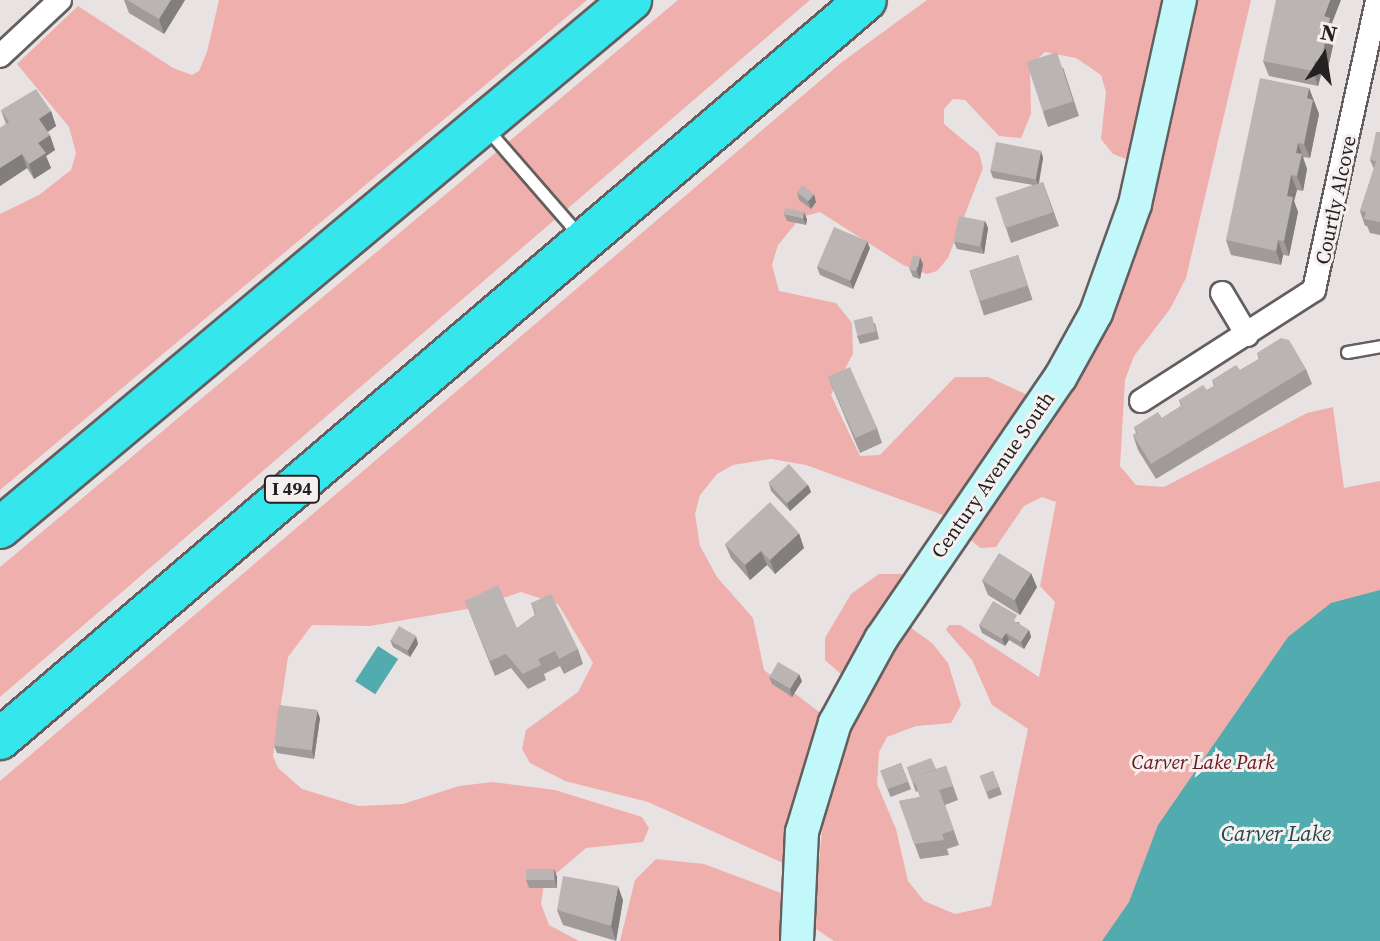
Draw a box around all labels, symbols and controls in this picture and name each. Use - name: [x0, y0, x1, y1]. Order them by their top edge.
- north arrow: [1284, 16, 1364, 96]
- text: N: [1318, 16, 1340, 49]
- street label: Courtly Alcove: [1311, 133, 1361, 267]
- street label: Century Avenue South: [926, 387, 1060, 563]
- road number: I 494: [262, 475, 322, 503]
- park label: Carver Lake Park: [1132, 750, 1274, 774]
- water label: Carver Lake: [1221, 821, 1331, 847]

